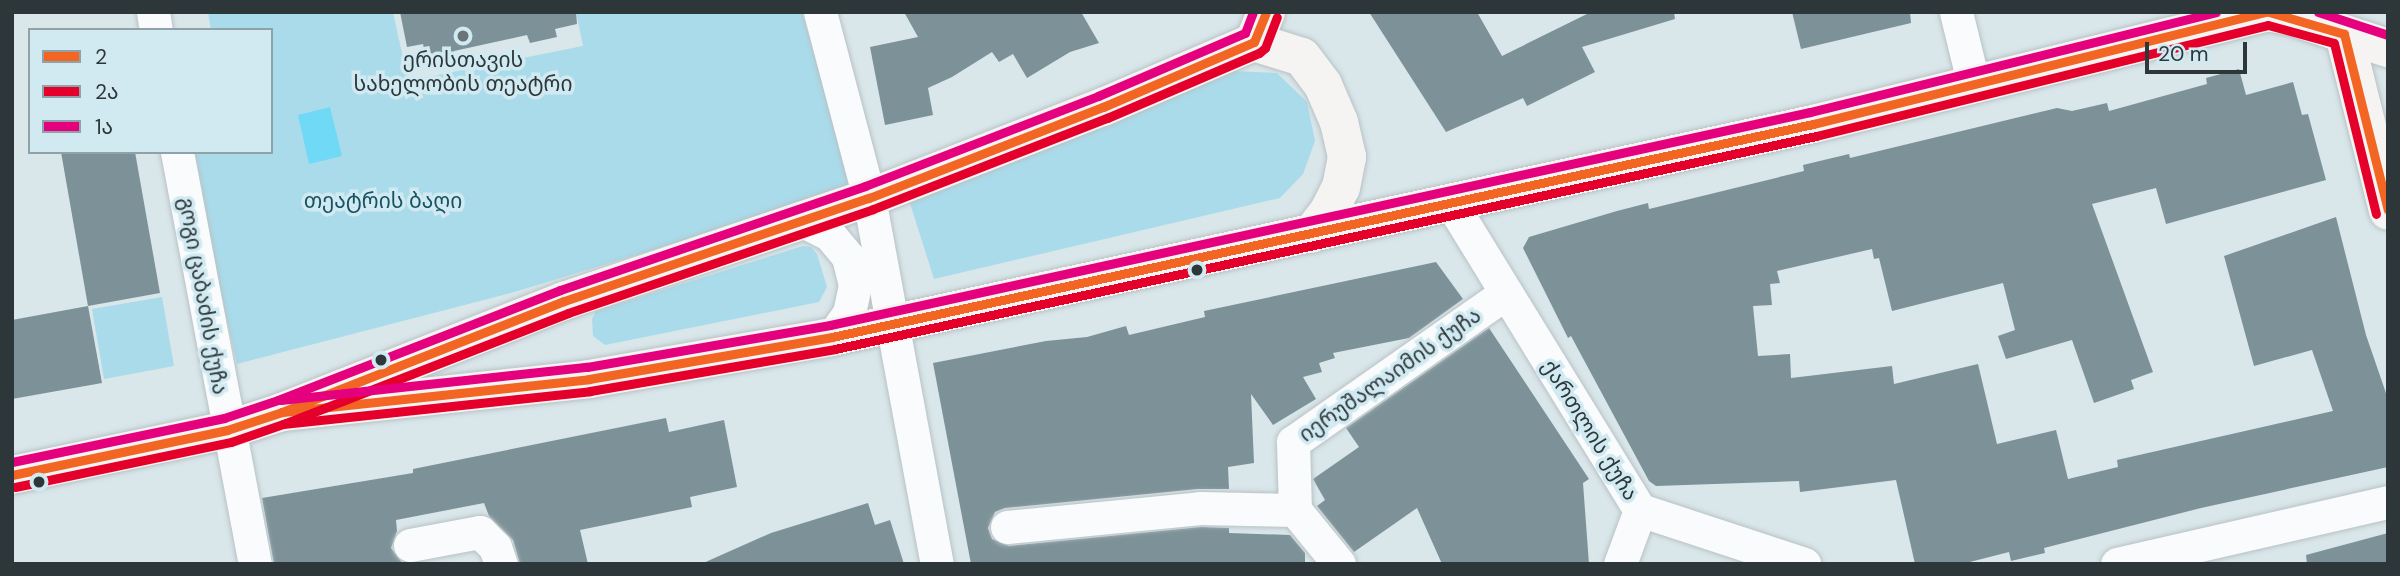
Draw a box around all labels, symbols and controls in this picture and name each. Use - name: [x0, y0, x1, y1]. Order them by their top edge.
- legend: [28, 28, 273, 154]
- marker: ერისთავის სახელობის თეატრი: [455, 28, 471, 44]
- scale bar: [2148, 28, 2250, 72]
- text: 20 m: [2158, 40, 2209, 68]
- text: 2: [95, 43, 107, 71]
- place label: ერისთავის სახელობის თეატრი: [354, 47, 572, 97]
- text: 2ა: [95, 78, 119, 106]
- text: 1ა: [95, 113, 113, 141]
- park label: თეატრის ბაღი: [304, 188, 462, 214]
- street label: გოგი ცაბაძის ქუჩა: [173, 195, 233, 397]
- unlabelled marker: [1190, 263, 1204, 277]
- street label: იერუშალაიმის ქუჩა: [1294, 303, 1486, 447]
- unlabelled marker: [374, 353, 388, 367]
- street label: ქართლის ქუჩა: [1537, 355, 1643, 505]
- unlabelled marker: [32, 475, 46, 489]

